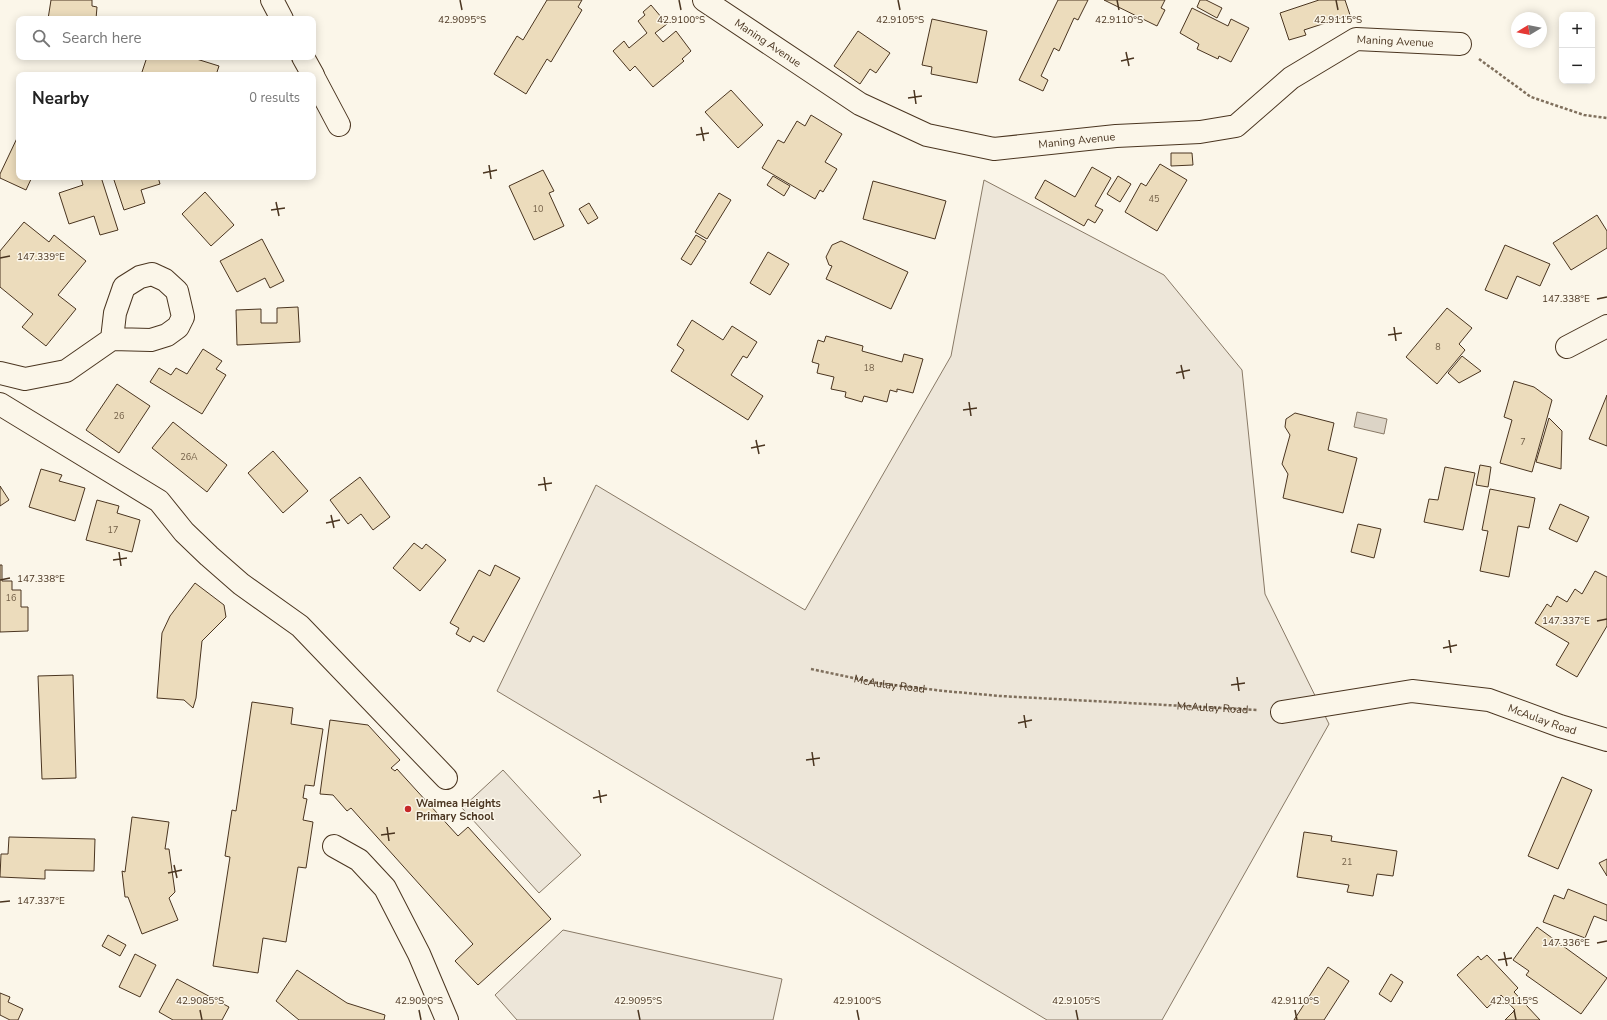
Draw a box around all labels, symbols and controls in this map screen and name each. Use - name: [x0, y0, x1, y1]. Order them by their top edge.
- north arrow: [1511, 12, 1547, 48]
- map controls: [1559, 12, 1595, 84]
- button: +: [1559, 12, 1595, 48]
- text: 42.9095°S: [438, 13, 486, 27]
- text: 42.9100°S: [657, 13, 705, 27]
- text: 42.9105°S: [876, 13, 924, 27]
- text: 42.9110°S: [1095, 13, 1143, 27]
- text: 42.9115°S: [1314, 13, 1362, 27]
- street label: Maning Avenue: [732, 15, 804, 70]
- search box: [16, 16, 316, 60]
- icon: search: [30, 27, 52, 49]
- text: Search here: [62, 28, 142, 48]
- street label: Maning Avenue: [1356, 32, 1434, 50]
- button: −: [1559, 48, 1595, 84]
- text: Nearby: [32, 87, 89, 110]
- text: 0 results: [249, 89, 300, 107]
- street label: Maning Avenue: [1038, 129, 1116, 152]
- house number: 45: [1149, 193, 1159, 205]
- house number: 10: [533, 203, 543, 215]
- text: 147.339°E: [17, 250, 65, 264]
- text: 147.338°E: [1542, 292, 1590, 306]
- house number: 8: [1435, 341, 1441, 353]
- house number: 18: [864, 362, 874, 374]
- house number: 26: [114, 410, 124, 422]
- house number: 7: [1520, 436, 1526, 448]
- house number: 26A: [180, 451, 198, 463]
- house number: 17: [108, 524, 118, 536]
- text: 147.338°E: [17, 572, 65, 586]
- house number: 16: [6, 592, 16, 604]
- text: 147.337°E: [1542, 614, 1590, 628]
- street label: McAulay Road: [853, 671, 926, 696]
- street label: McAulay Road: [1176, 698, 1249, 717]
- street label: McAulay Road: [1506, 700, 1579, 738]
- place label: Waimea Heights Primary School: [416, 796, 501, 824]
- marker: Waimea Heights Primary School: [403, 804, 413, 814]
- house number: 21: [1342, 856, 1352, 868]
- text: 147.337°E: [17, 894, 65, 908]
- text: 147.336°E: [1542, 936, 1590, 950]
- text: 42.9085°S: [176, 994, 224, 1008]
- text: 42.9090°S: [395, 994, 443, 1008]
- text: 42.9095°S: [614, 994, 662, 1008]
- text: 42.9100°S: [833, 994, 881, 1008]
- text: 42.9105°S: [1052, 994, 1100, 1008]
- text: 42.9110°S: [1271, 994, 1319, 1008]
- text: 42.9115°S: [1490, 994, 1538, 1008]

